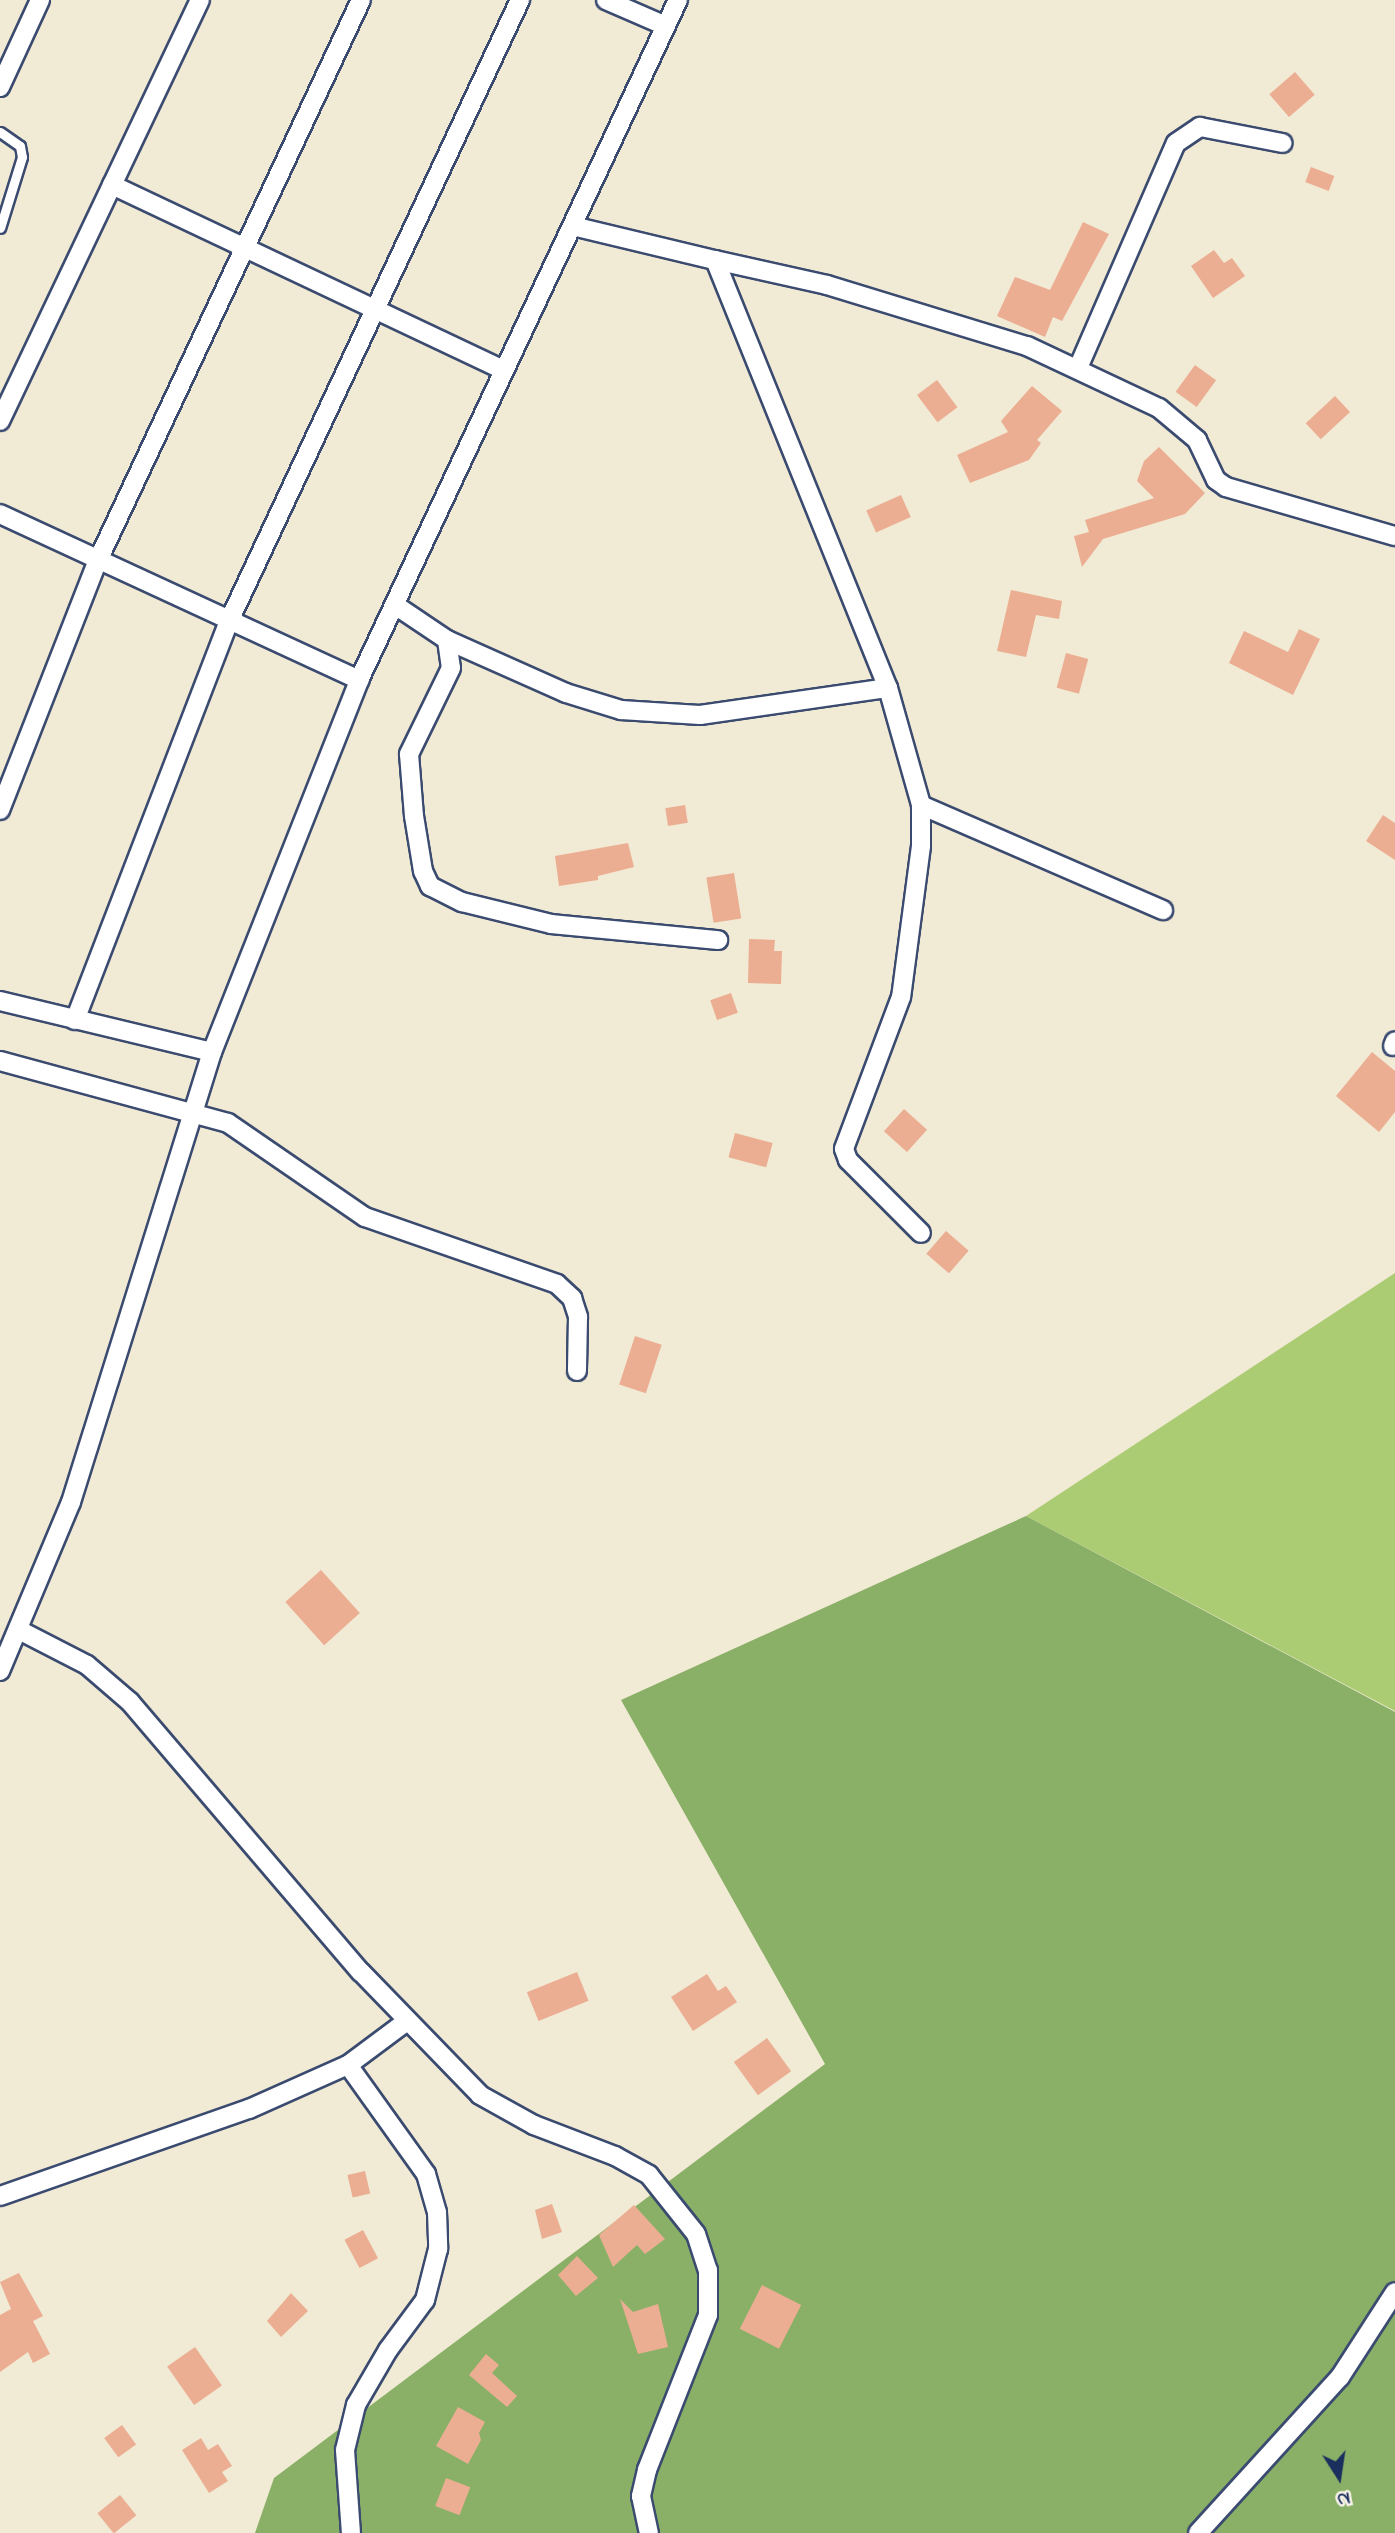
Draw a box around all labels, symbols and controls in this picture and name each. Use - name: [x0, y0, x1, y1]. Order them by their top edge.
- north arrow: [1304, 2442, 1374, 2512]
- text: N: [1334, 2483, 1353, 2513]

